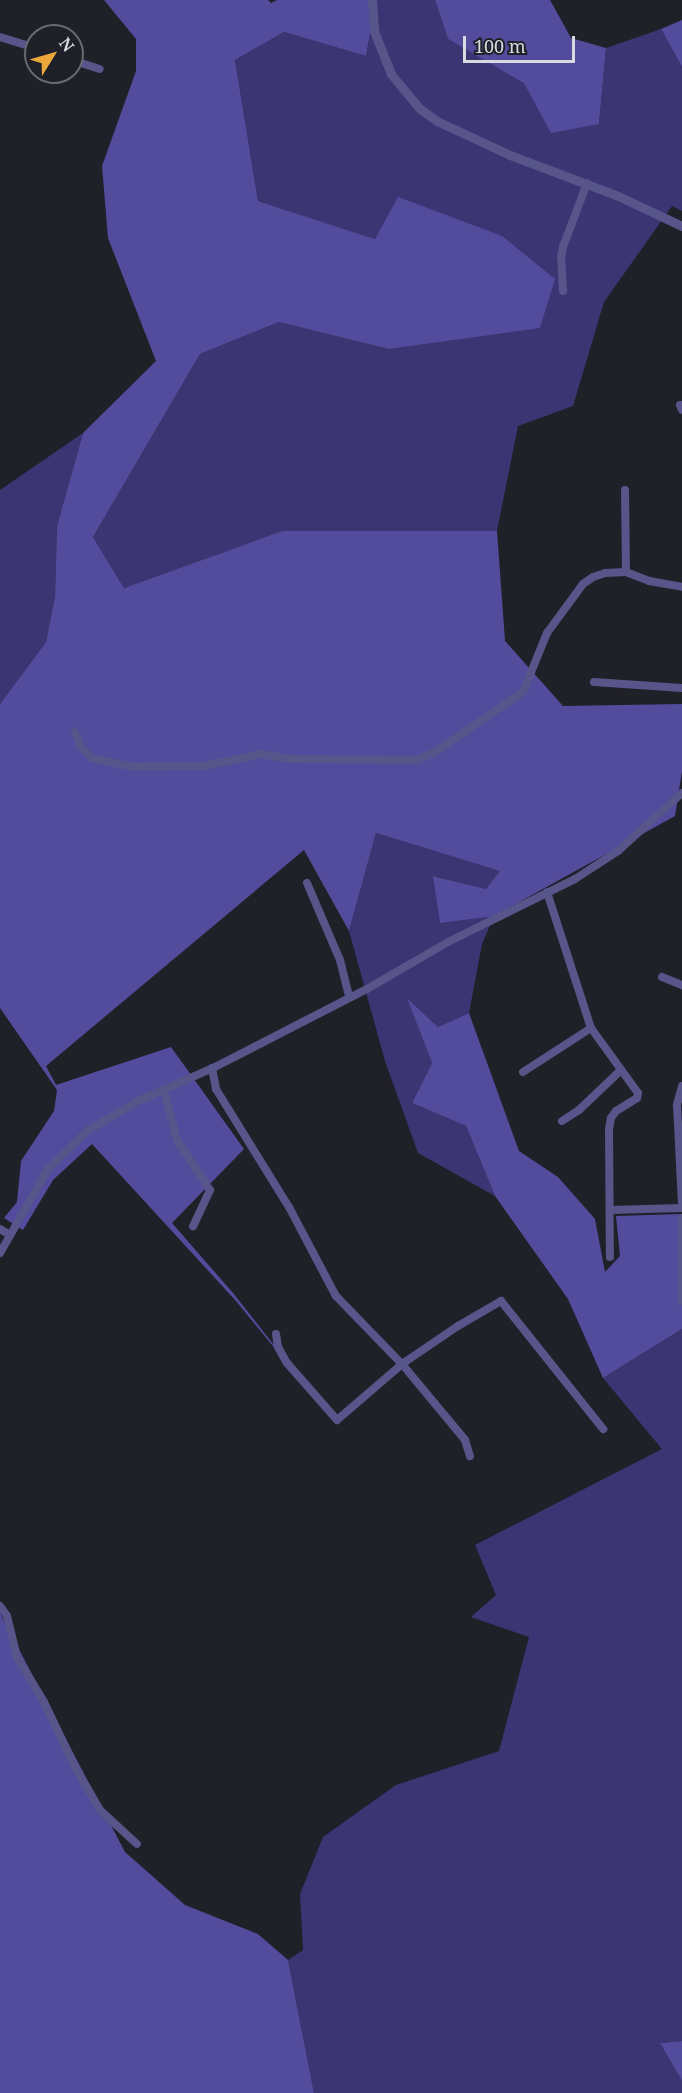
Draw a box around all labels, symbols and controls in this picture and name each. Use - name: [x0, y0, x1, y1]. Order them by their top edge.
- north arrow: [24, 24, 84, 84]
- scale bar: [466, 24, 578, 62]
- text: N: [54, 33, 79, 56]
- text: 100 m: [474, 34, 526, 58]

